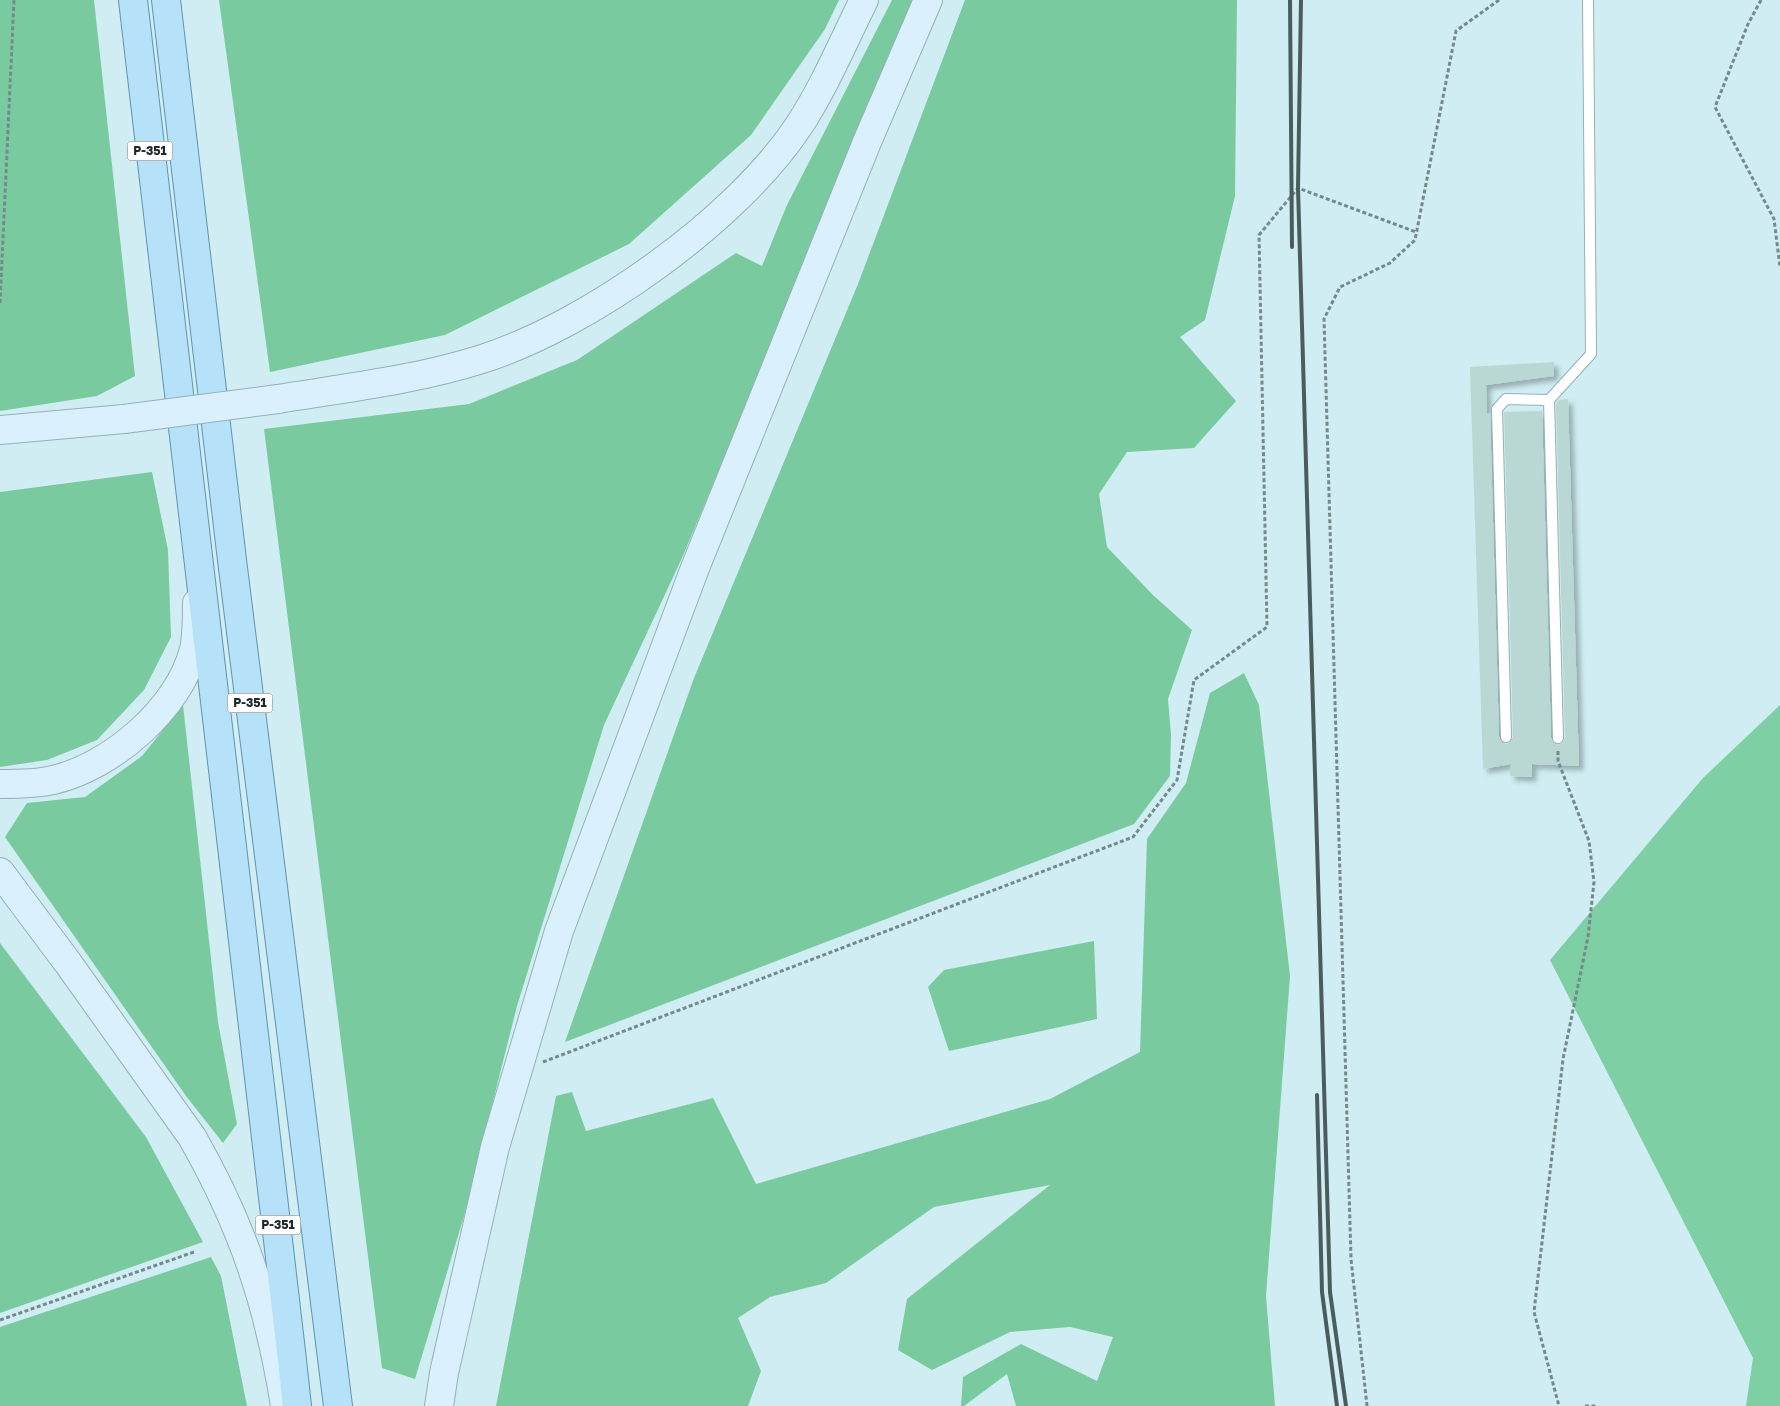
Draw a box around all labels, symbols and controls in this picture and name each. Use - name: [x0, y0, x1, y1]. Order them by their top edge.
- road number: Р-351: [128, 142, 172, 160]
- road number: Р-351: [228, 694, 272, 712]
- road number: Р-351: [256, 1216, 300, 1234]

